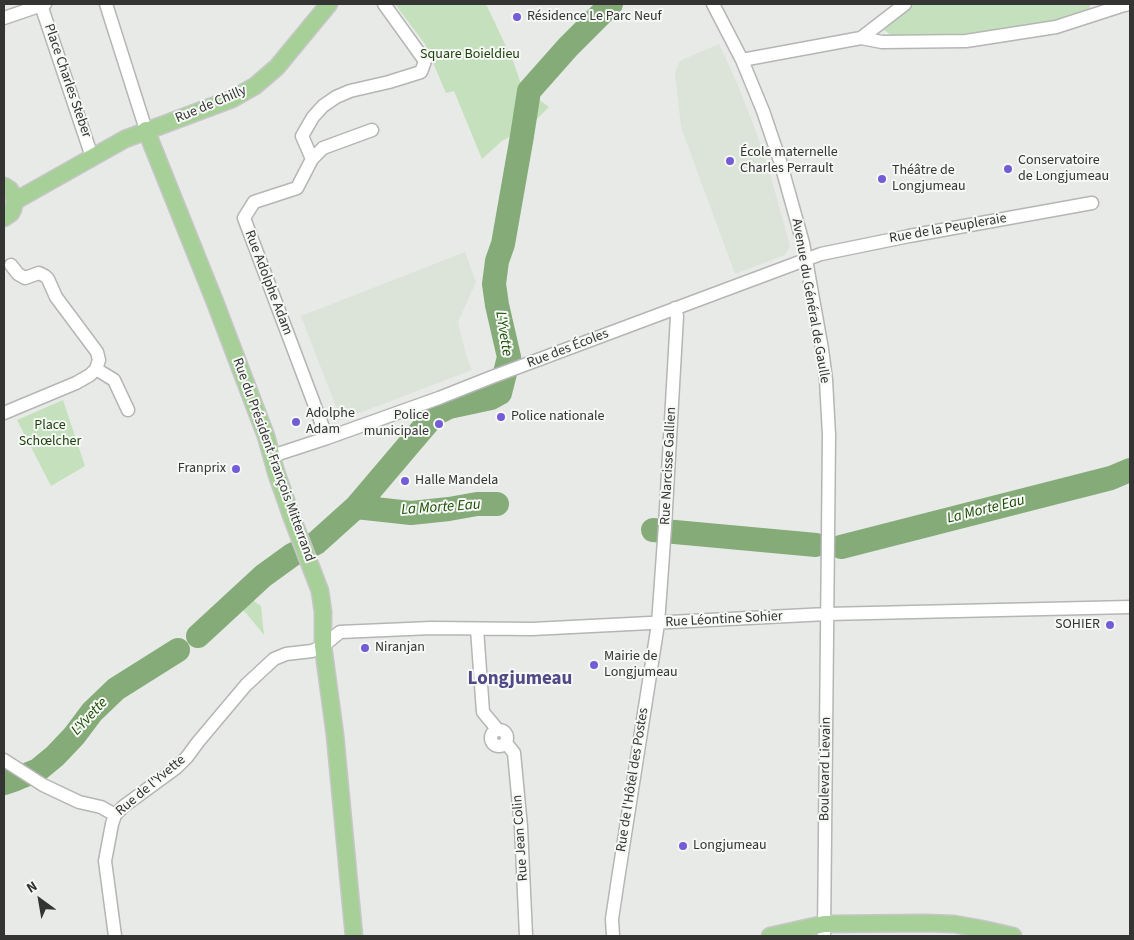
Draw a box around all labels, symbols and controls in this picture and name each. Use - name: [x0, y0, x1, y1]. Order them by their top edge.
- place label: Résidence Le Parc Neuf: [527, 9, 662, 25]
- marker: Résidence Le Parc Neuf: [511, 11, 523, 23]
- street label: Place Charles Steber: [40, 22, 94, 140]
- park label: Square Boieldieu: [420, 47, 520, 63]
- street label: Rue de Chilly: [173, 83, 249, 127]
- place label: École maternelle Charles Perrault: [740, 145, 838, 178]
- place label: Conservatoire de Longjumeau: [1018, 153, 1109, 186]
- marker: École maternelle Charles Perrault: [724, 155, 736, 167]
- place label: Théâtre de Longjumeau: [892, 163, 966, 196]
- marker: Conservatoire de Longjumeau: [1002, 163, 1014, 175]
- marker: Théâtre de Longjumeau: [876, 173, 888, 185]
- street label: Rue de la Peupleraie: [888, 210, 1008, 248]
- street label: Avenue du Général de Gaulle: [787, 217, 833, 385]
- street label: Rue Adolphe Adam: [240, 228, 296, 338]
- water label: L'Yvette: [491, 310, 515, 358]
- street label: Rue des Écoles: [525, 326, 611, 372]
- street label: Rue du Président François Mitterrand: [228, 356, 318, 564]
- place label: Adolphe Adam: [306, 406, 355, 438]
- street label: Rue Narcisse Gallien: [658, 406, 680, 526]
- place label: Police municipale: [364, 408, 429, 441]
- place label: Police nationale: [511, 409, 605, 425]
- marker: Police nationale: [495, 411, 507, 423]
- marker: Adolphe Adam: [290, 416, 302, 428]
- park label: Place Schœlcher: [19, 418, 81, 451]
- marker: Police municipale: [433, 418, 445, 430]
- place label: Franprix: [178, 461, 226, 477]
- marker: Franprix: [230, 463, 242, 475]
- place label: Halle Mandela: [415, 473, 498, 489]
- marker: Halle Mandela: [399, 475, 411, 487]
- water label: La Morte Eau: [945, 492, 1027, 528]
- water label: La Morte Eau: [401, 496, 481, 520]
- street label: Rue Léontine Sohier: [665, 609, 783, 631]
- place label: SOHIER: [1055, 617, 1100, 633]
- marker: SOHIER: [1104, 619, 1116, 631]
- place label: Niranjan: [375, 640, 425, 656]
- marker: Niranjan: [359, 642, 371, 654]
- place label: Mairie de Longjumeau: [604, 649, 678, 682]
- marker: Mairie de Longjumeau: [588, 659, 600, 671]
- district label: Longjumeau: [468, 669, 572, 691]
- water label: L'Yvette: [68, 694, 112, 740]
- street label: Rue de l'Hôtel des Postes: [613, 707, 653, 853]
- street label: Boulevard Lievain: [817, 717, 835, 821]
- street label: Rue de l'Yvette: [113, 752, 189, 820]
- street label: Rue Jean Colin: [510, 794, 532, 882]
- place label: Longjumeau: [693, 838, 767, 854]
- marker: Longjumeau: [677, 840, 689, 852]
- north arrow: [15, 875, 65, 925]
- text: N: [23, 876, 41, 898]

